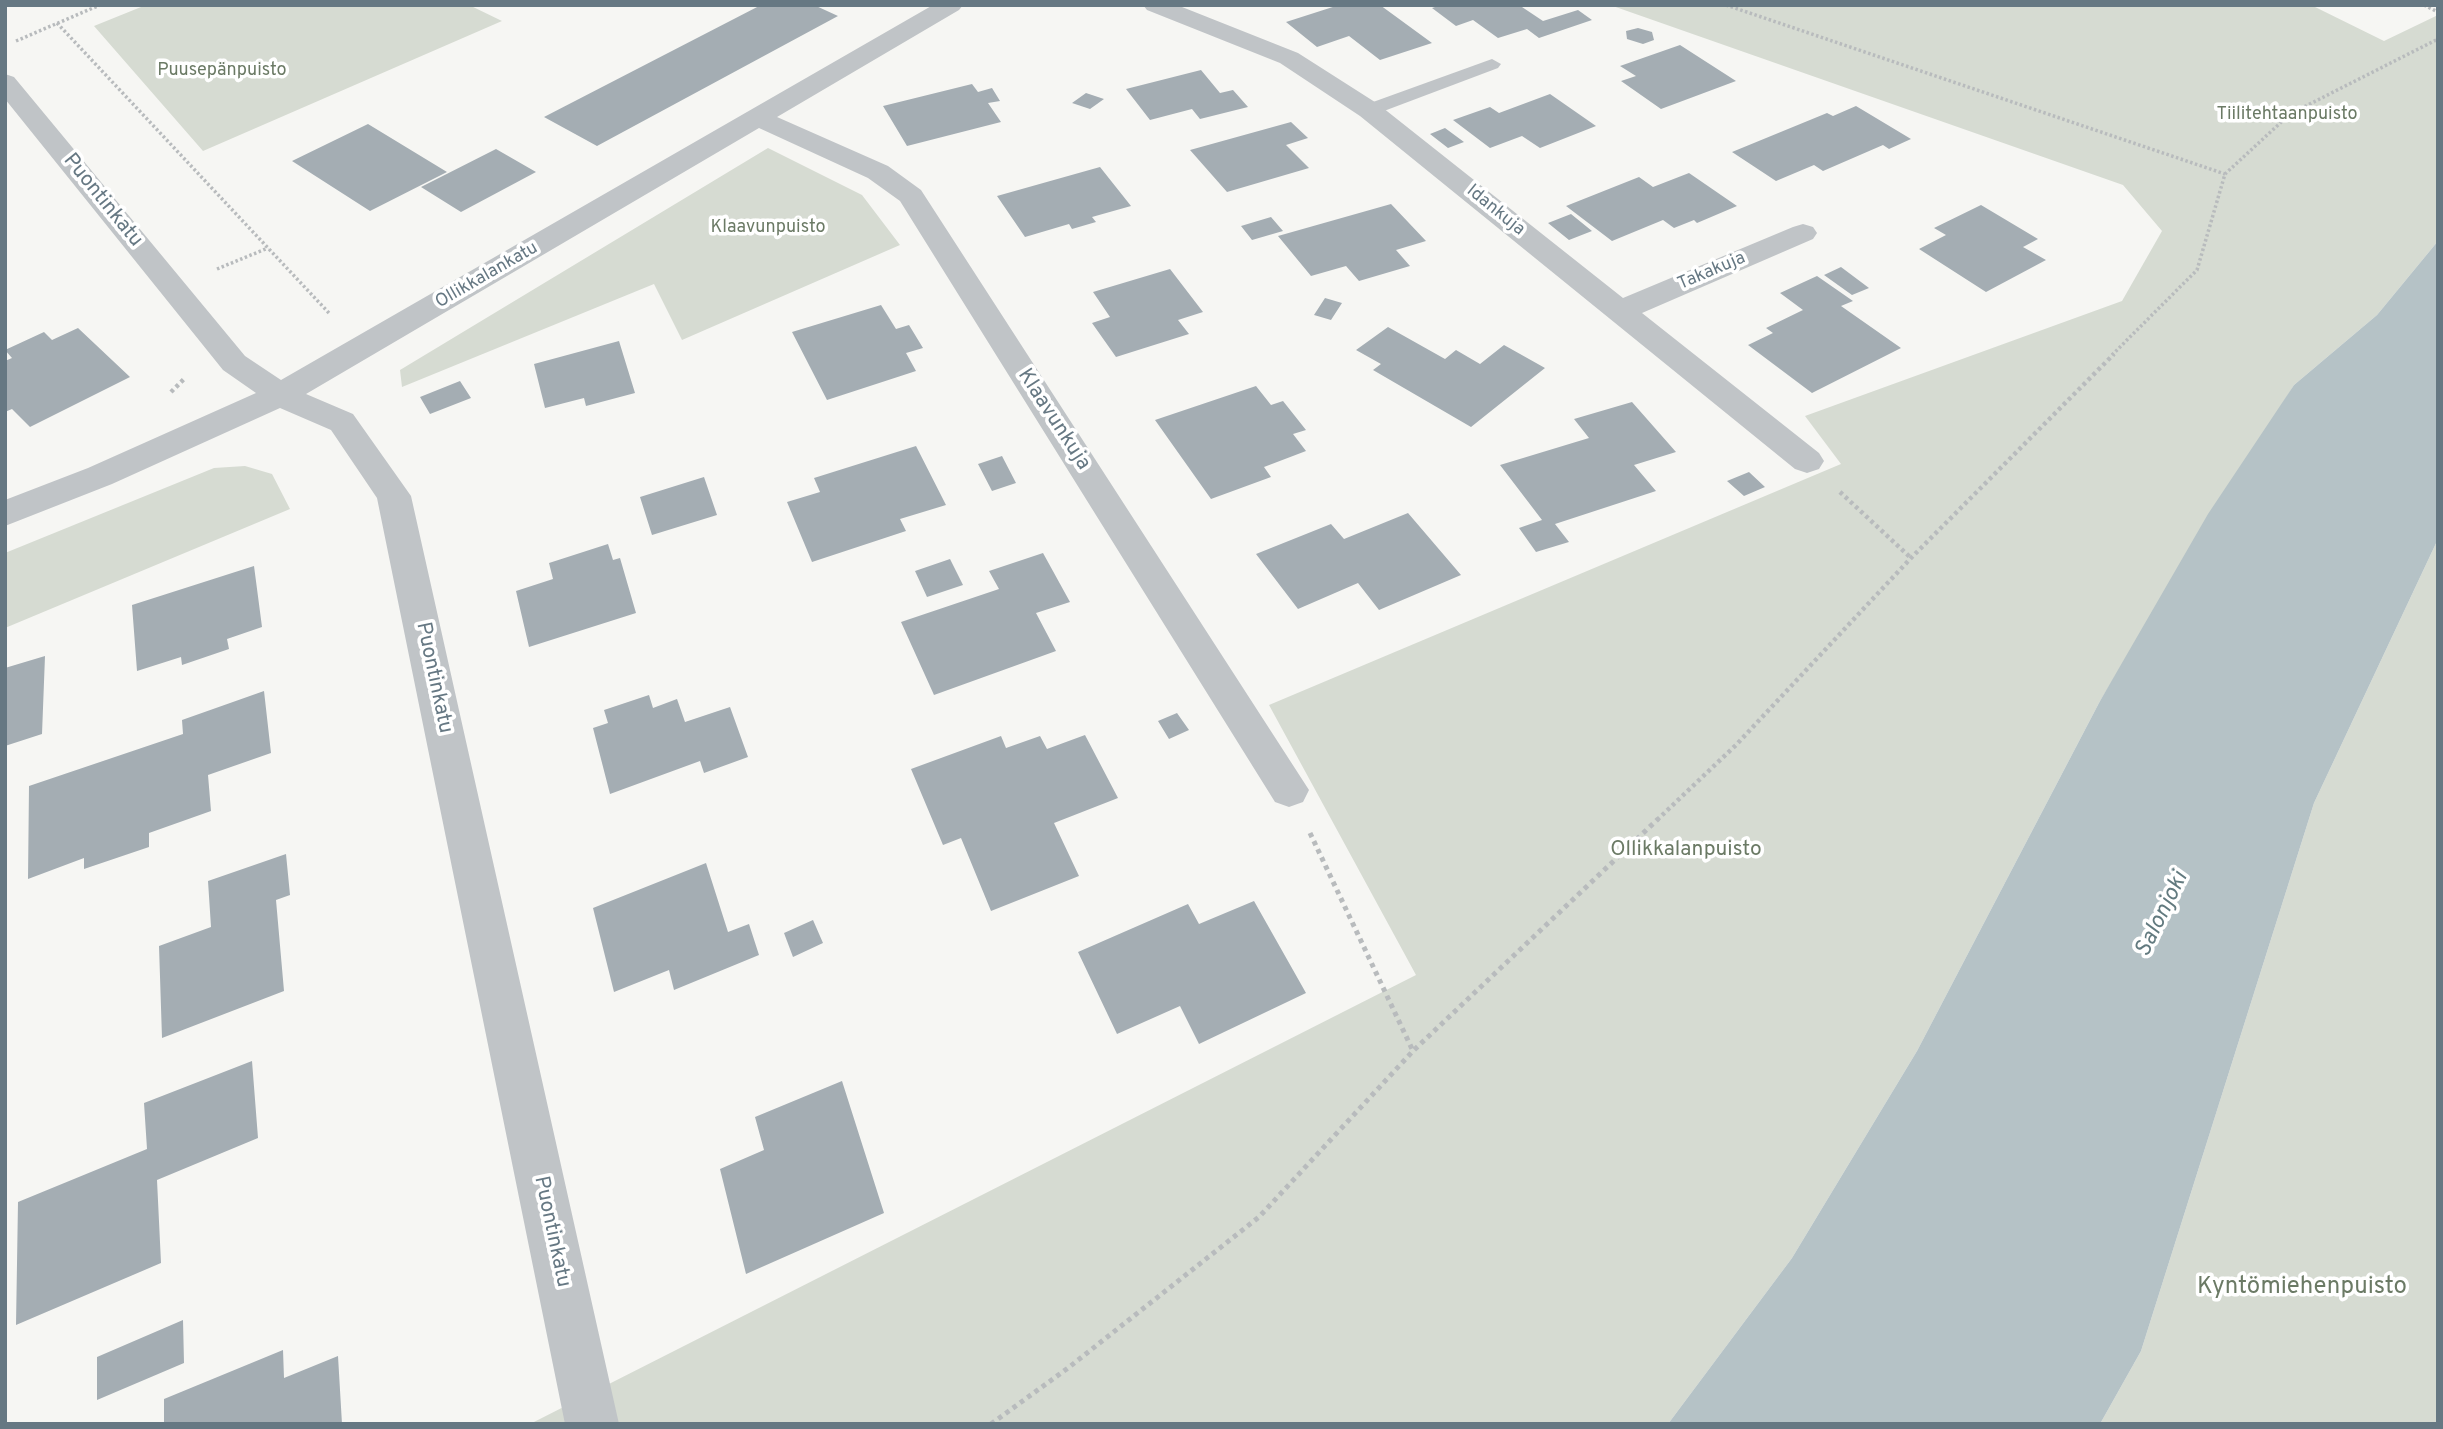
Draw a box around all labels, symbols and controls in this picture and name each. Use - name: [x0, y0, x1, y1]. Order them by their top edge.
- park label: Puusepänpuisto: [157, 60, 287, 82]
- park label: Tiilitehtaanpuisto: [2216, 104, 2358, 126]
- street label: Puontinkatu: [57, 149, 147, 253]
- street label: Idankuja: [1461, 181, 1529, 241]
- park label: Klaavunpuisto: [710, 217, 826, 239]
- street label: Ollikkalankatu: [432, 238, 542, 314]
- street label: Takakuja: [1675, 248, 1749, 296]
- street label: Klaavunkuja: [1011, 365, 1095, 475]
- street label: Puontinkatu: [409, 620, 457, 736]
- park label: Ollikkalanpuisto: [1610, 838, 1762, 864]
- water label: Salonjoki: [2131, 868, 2195, 962]
- street label: Puontinkatu: [527, 1174, 575, 1290]
- park label: Kyntömiehenpuisto: [2197, 1274, 2407, 1302]

